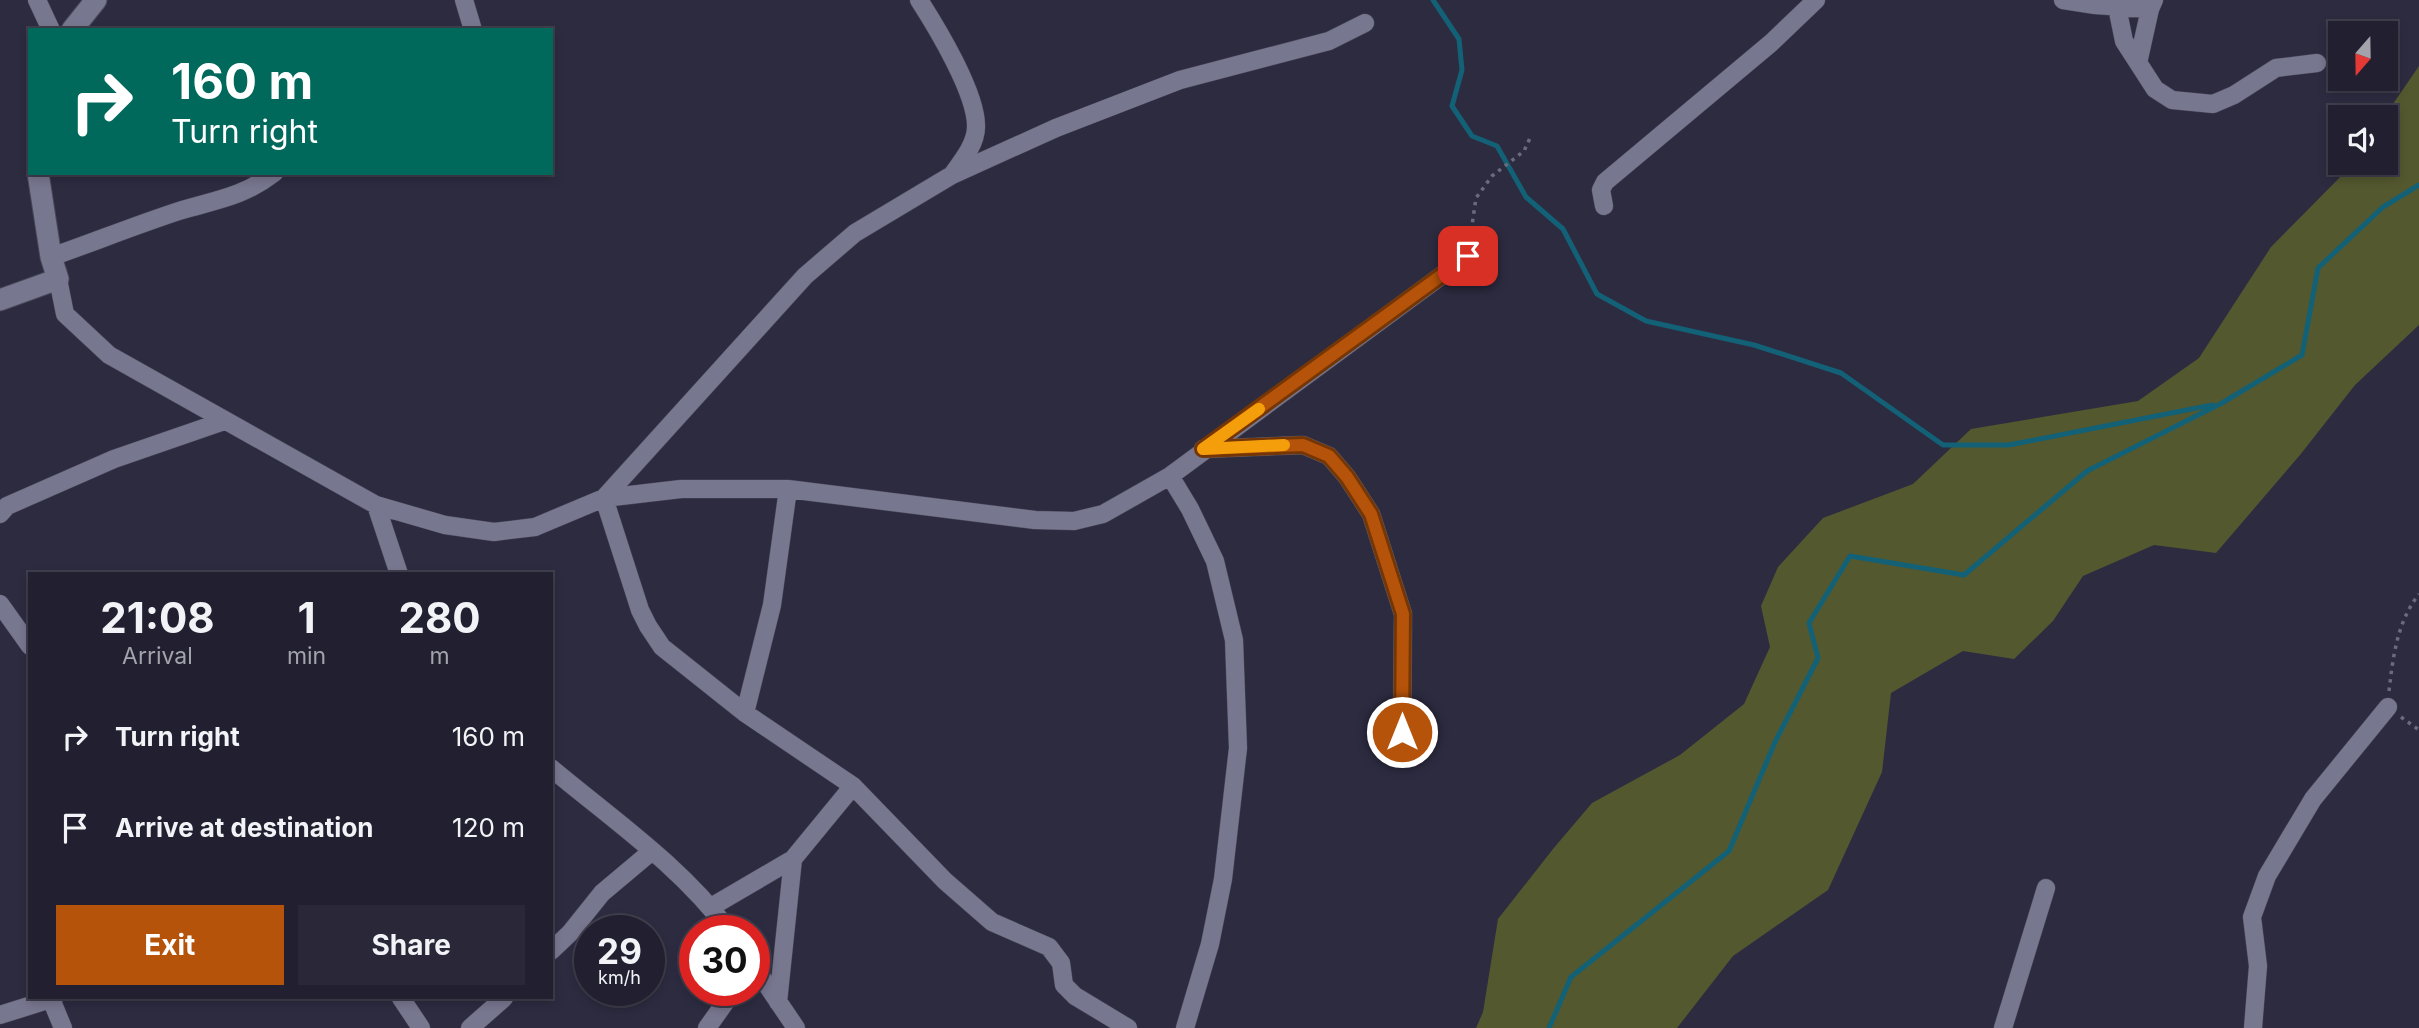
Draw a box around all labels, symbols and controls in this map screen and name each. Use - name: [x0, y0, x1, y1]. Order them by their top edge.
- north arrow: [2328, 21, 2398, 91]
- map controls: [2328, 21, 2398, 175]
- text: 160 m: [171, 52, 313, 111]
- icon: right: [56, 56, 147, 147]
- button: sound: [2328, 105, 2398, 175]
- text: Turn right: [171, 112, 318, 151]
- pin: [1438, 226, 1498, 286]
- icon: arrive: [1449, 237, 1487, 275]
- text: 21:08: [100, 592, 215, 643]
- text: 1: [298, 592, 316, 643]
- text: 280: [399, 592, 481, 643]
- text: Arrival: [122, 642, 193, 670]
- text: min: [287, 642, 326, 670]
- text: m: [430, 642, 450, 670]
- position arrow: [1365, 695, 1439, 769]
- icon: right: [56, 718, 94, 756]
- text: Turn right: [115, 721, 240, 752]
- text: 160 m: [452, 721, 525, 752]
- icon: arrive: [56, 809, 94, 847]
- text: Arrive at destination: [115, 812, 374, 843]
- text: 120 m: [452, 812, 525, 843]
- button: Exit: [56, 905, 284, 985]
- button: Share: [298, 905, 525, 985]
- speed limit sign: 30: [679, 915, 770, 1006]
- text: 29: [597, 930, 642, 972]
- text: km/h: [598, 967, 641, 988]

